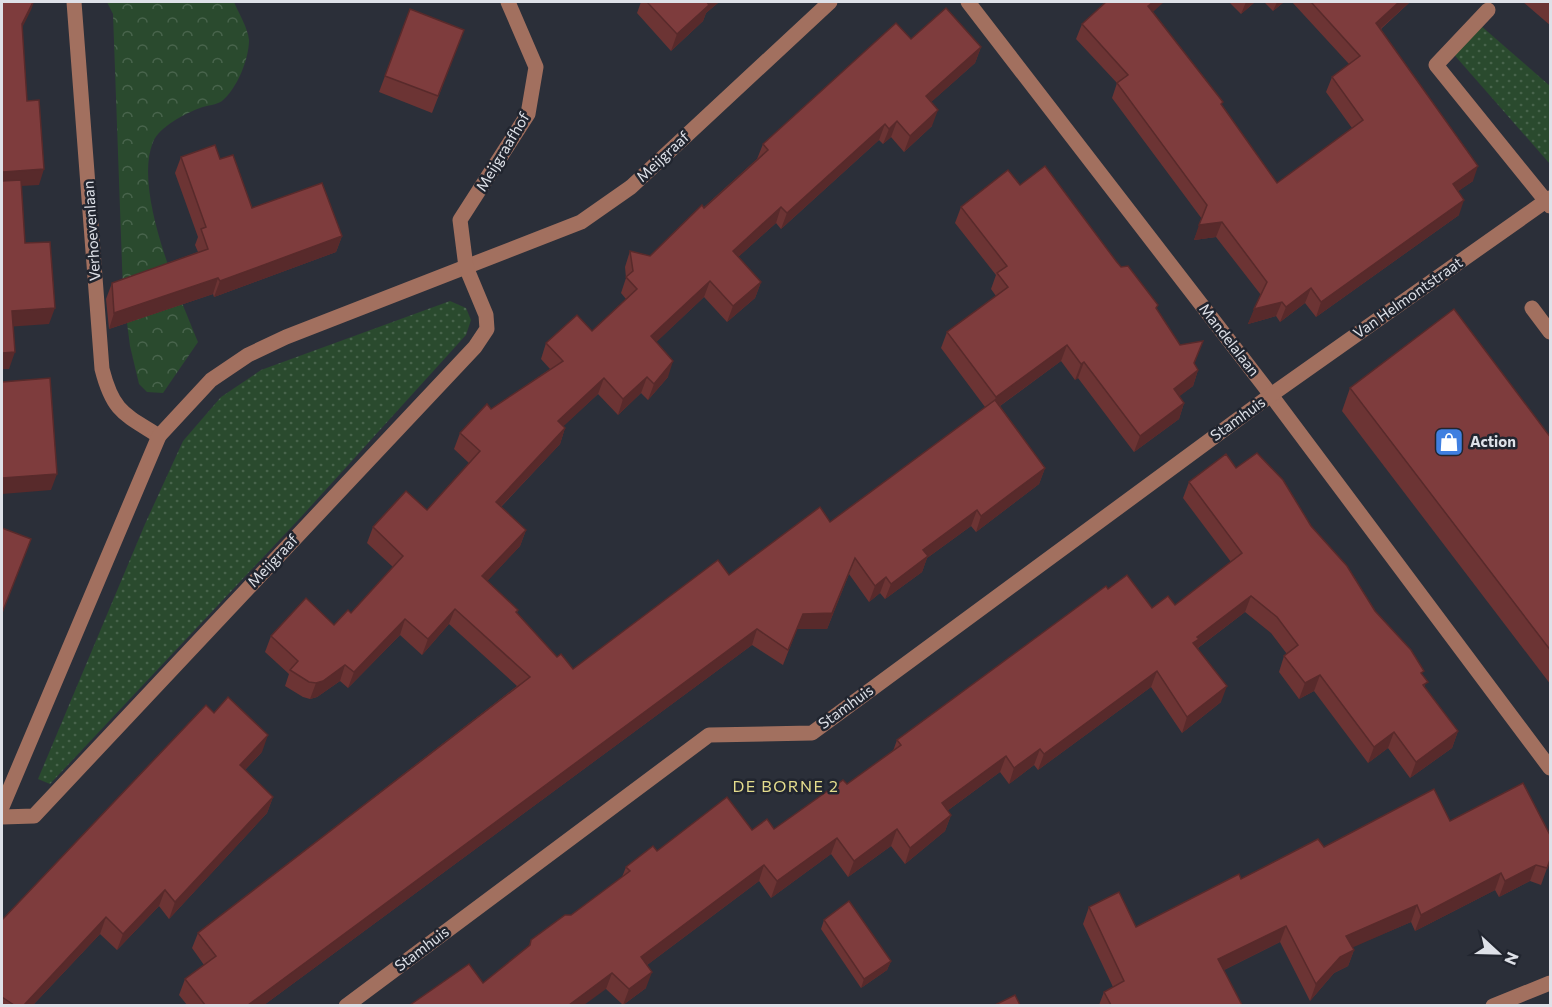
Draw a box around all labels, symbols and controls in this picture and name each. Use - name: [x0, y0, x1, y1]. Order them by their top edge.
- street label: Meijgraafhof: [472, 109, 533, 194]
- street label: Meijgraaf: [632, 127, 692, 185]
- street label: Verhoevenlaan: [79, 180, 103, 282]
- street label: Van Helmontstraat: [1349, 253, 1466, 342]
- street label: Mandelalaan: [1196, 300, 1264, 379]
- street label: Stamhuis: [1206, 392, 1268, 444]
- shop icon: Action: [1433, 426, 1465, 458]
- place label: Action: [1470, 432, 1516, 450]
- street label: Meijgraaf: [243, 530, 301, 590]
- street label: Stamhuis: [814, 680, 876, 732]
- district label: DE BORNE 2: [733, 776, 839, 795]
- street label: Stamhuis: [391, 922, 452, 974]
- north arrow: [1468, 923, 1528, 983]
- text: N: [1501, 950, 1523, 968]

